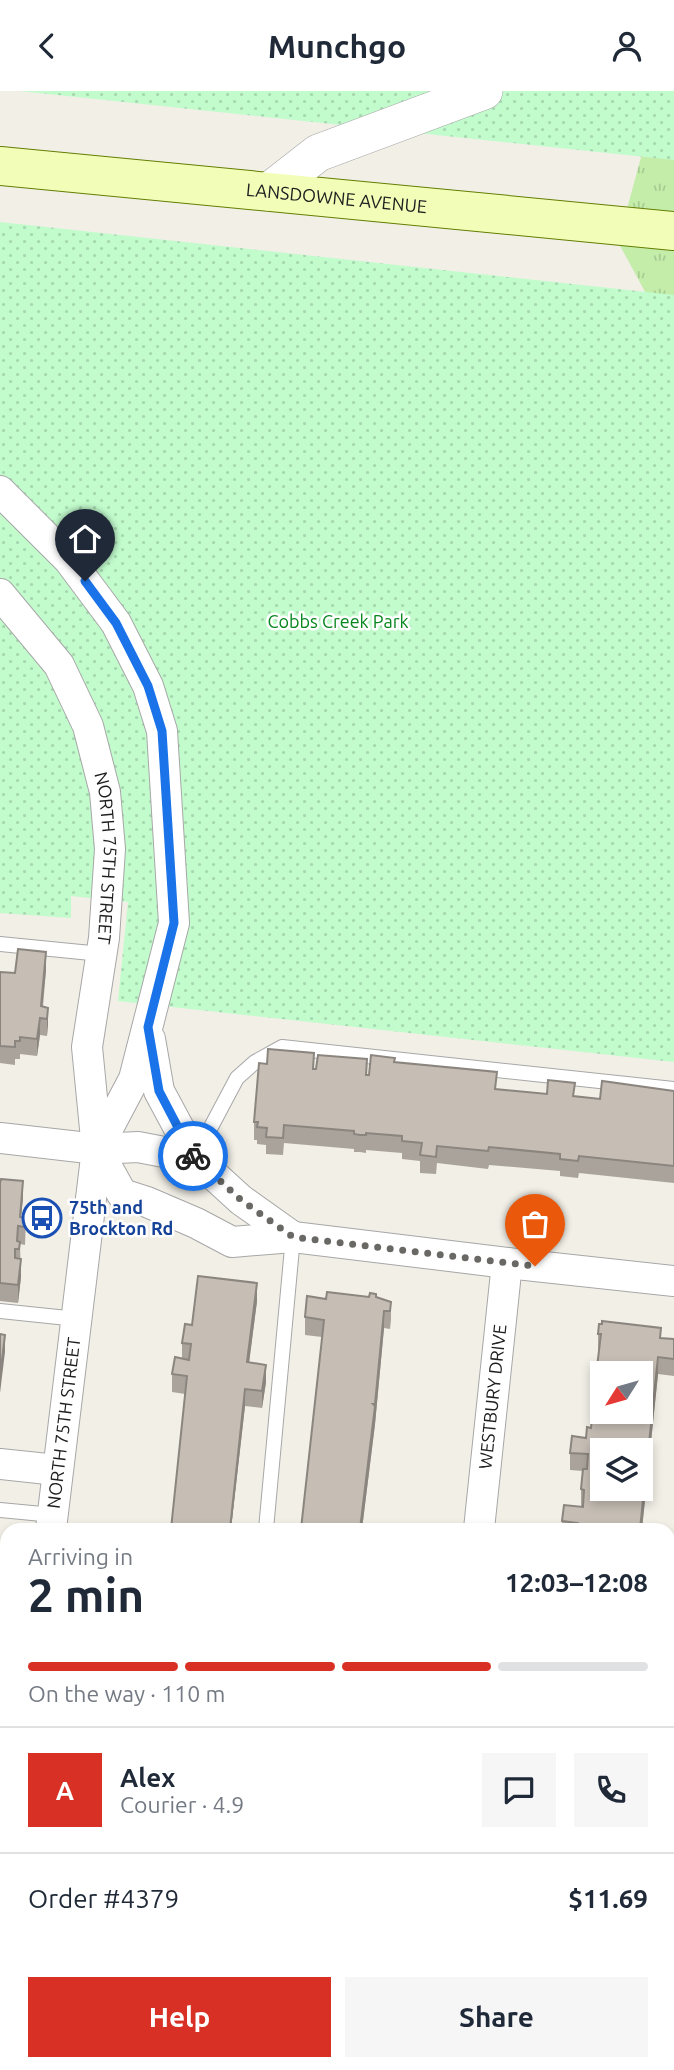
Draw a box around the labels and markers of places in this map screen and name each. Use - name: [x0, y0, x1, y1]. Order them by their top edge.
- pin: [55, 509, 115, 581]
- pin: [505, 1194, 565, 1266]
- bus stop icon: 75th and Brockton Rd: [21, 1197, 63, 1239]
- place label: 75th and Brockton Rd: [69, 1197, 173, 1238]

